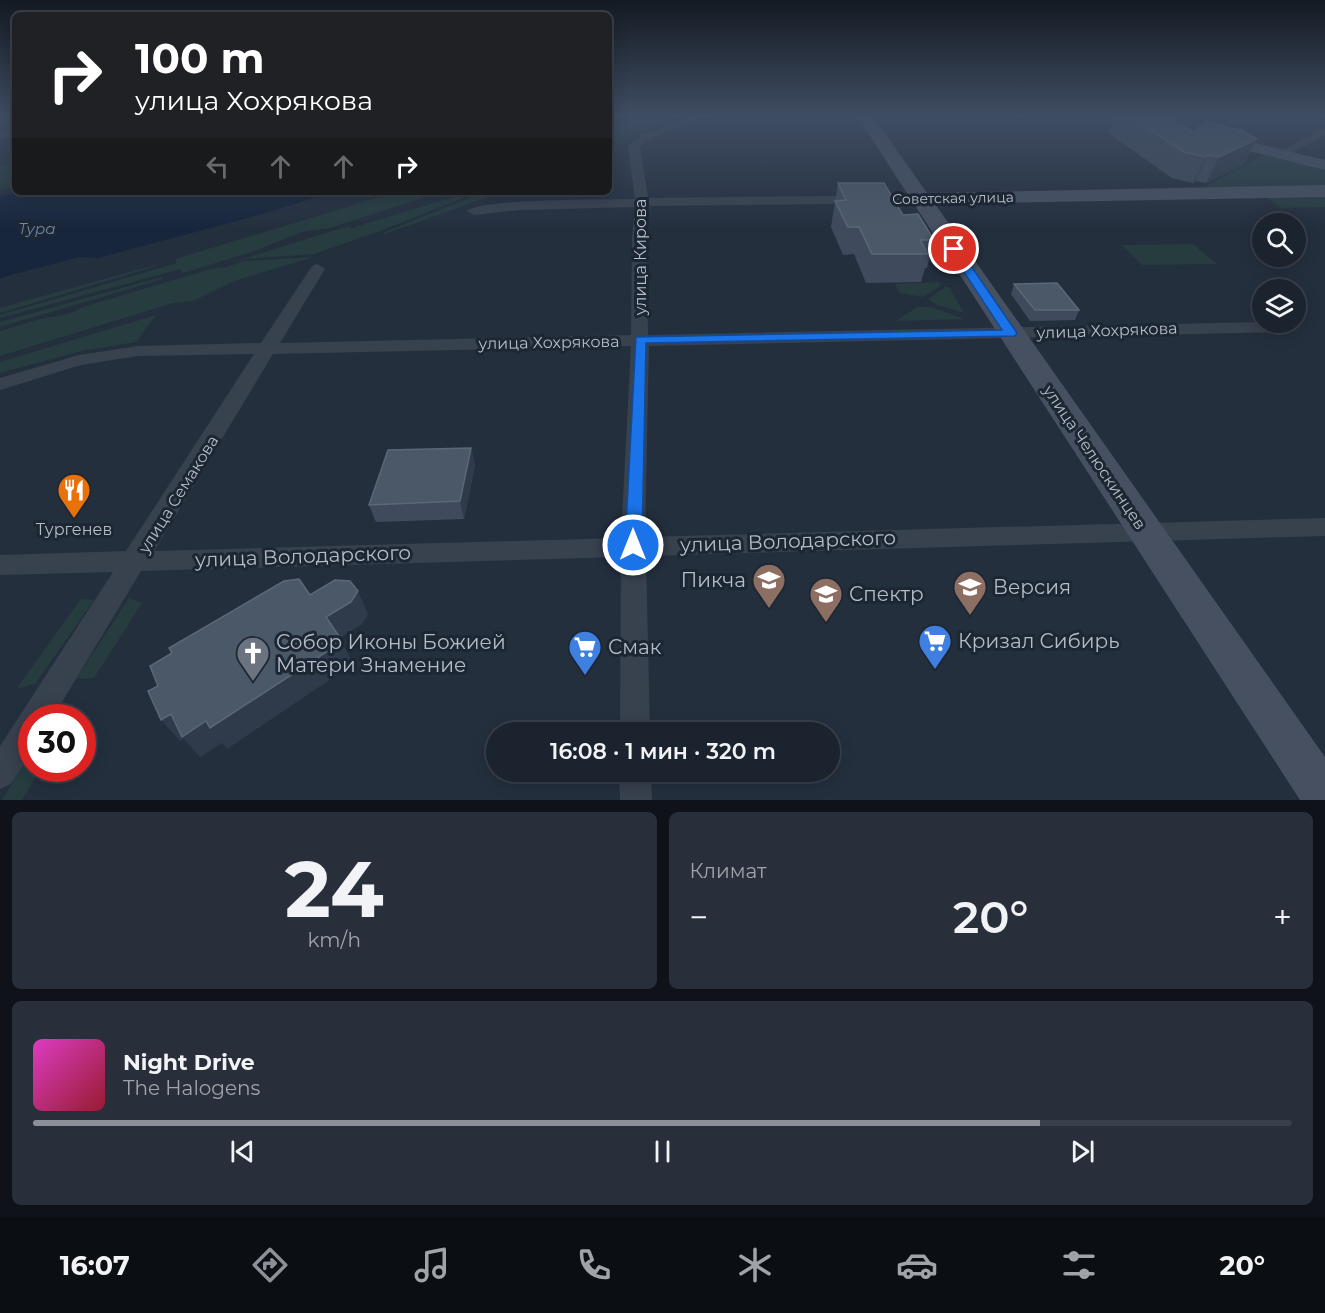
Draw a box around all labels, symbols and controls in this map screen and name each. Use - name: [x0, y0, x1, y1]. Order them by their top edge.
- text: 100 m: [135, 32, 264, 84]
- icon: right: [36, 36, 114, 114]
- text: улица Хохрякова: [135, 84, 373, 117]
- icon: left: [201, 150, 234, 183]
- icon: ahead: [264, 150, 297, 183]
- icon: ahead: [327, 150, 360, 183]
- icon: right: [390, 150, 423, 183]
- street label: Советская улица: [892, 188, 1014, 208]
- street label: улица Кирова: [631, 199, 650, 316]
- map controls: [1252, 213, 1306, 333]
- button: search: [1252, 213, 1306, 267]
- water label: Тура: [18, 219, 56, 238]
- pin: [928, 223, 979, 274]
- icon: arrive: [937, 232, 970, 265]
- button: layers: [1252, 279, 1306, 333]
- street label: улица Хохрякова: [1035, 319, 1178, 342]
- street label: улица Хохрякова: [477, 332, 620, 353]
- street label: улица Челюскинцев: [1039, 381, 1150, 533]
- street label: улица Семакова: [134, 432, 222, 558]
- restaurant icon: Тургенев: [56, 472, 92, 519]
- position arrow: [601, 513, 665, 577]
- place label: Тургенев: [36, 520, 112, 539]
- street label: улица Володарского: [679, 525, 896, 557]
- street label: улица Володарского: [194, 540, 411, 572]
- school or university icon: Пикча: [751, 562, 787, 609]
- place label: Пикча: [681, 568, 746, 592]
- school or university icon: Версия: [952, 569, 988, 616]
- place label: Версия: [993, 575, 1071, 599]
- school or university icon: Спектр: [808, 576, 844, 623]
- place label: Спектр: [849, 582, 924, 606]
- supermarket icon: Кризал Сибирь: [917, 623, 953, 670]
- supermarket icon: Смак: [567, 629, 603, 676]
- place label: Кризал Сибирь: [958, 629, 1120, 653]
- place label: Собор Иконы Божией Матери Знамение: [276, 630, 506, 677]
- church icon: Собор Иконы Божией Матери Знамение: [235, 635, 271, 682]
- place label: Смак: [608, 635, 662, 659]
- speed limit sign: 30: [18, 704, 96, 782]
- text: 16:08 · 1 мин · 320 m: [550, 738, 776, 765]
- text: 24: [285, 841, 384, 937]
- text: Климат: [690, 859, 767, 883]
- text: 20°: [953, 889, 1028, 944]
- text: −: [690, 897, 708, 937]
- text: +: [1273, 897, 1292, 937]
- text: km/h: [308, 928, 361, 952]
- text: Night Drive: [123, 1049, 255, 1076]
- text: The Halogens: [123, 1076, 260, 1100]
- icon: previous: [226, 1135, 259, 1168]
- icon: pause: [646, 1135, 679, 1168]
- icon: next: [1066, 1135, 1099, 1168]
- icon: directions: [249, 1244, 291, 1286]
- icon: music: [411, 1244, 453, 1286]
- icon: phone: [573, 1244, 615, 1286]
- icon: climate: [734, 1244, 776, 1286]
- icon: car: [896, 1244, 938, 1286]
- icon: filters: [1058, 1244, 1100, 1286]
- text: 16:07: [60, 1249, 130, 1282]
- text: 20°: [1220, 1249, 1265, 1282]

